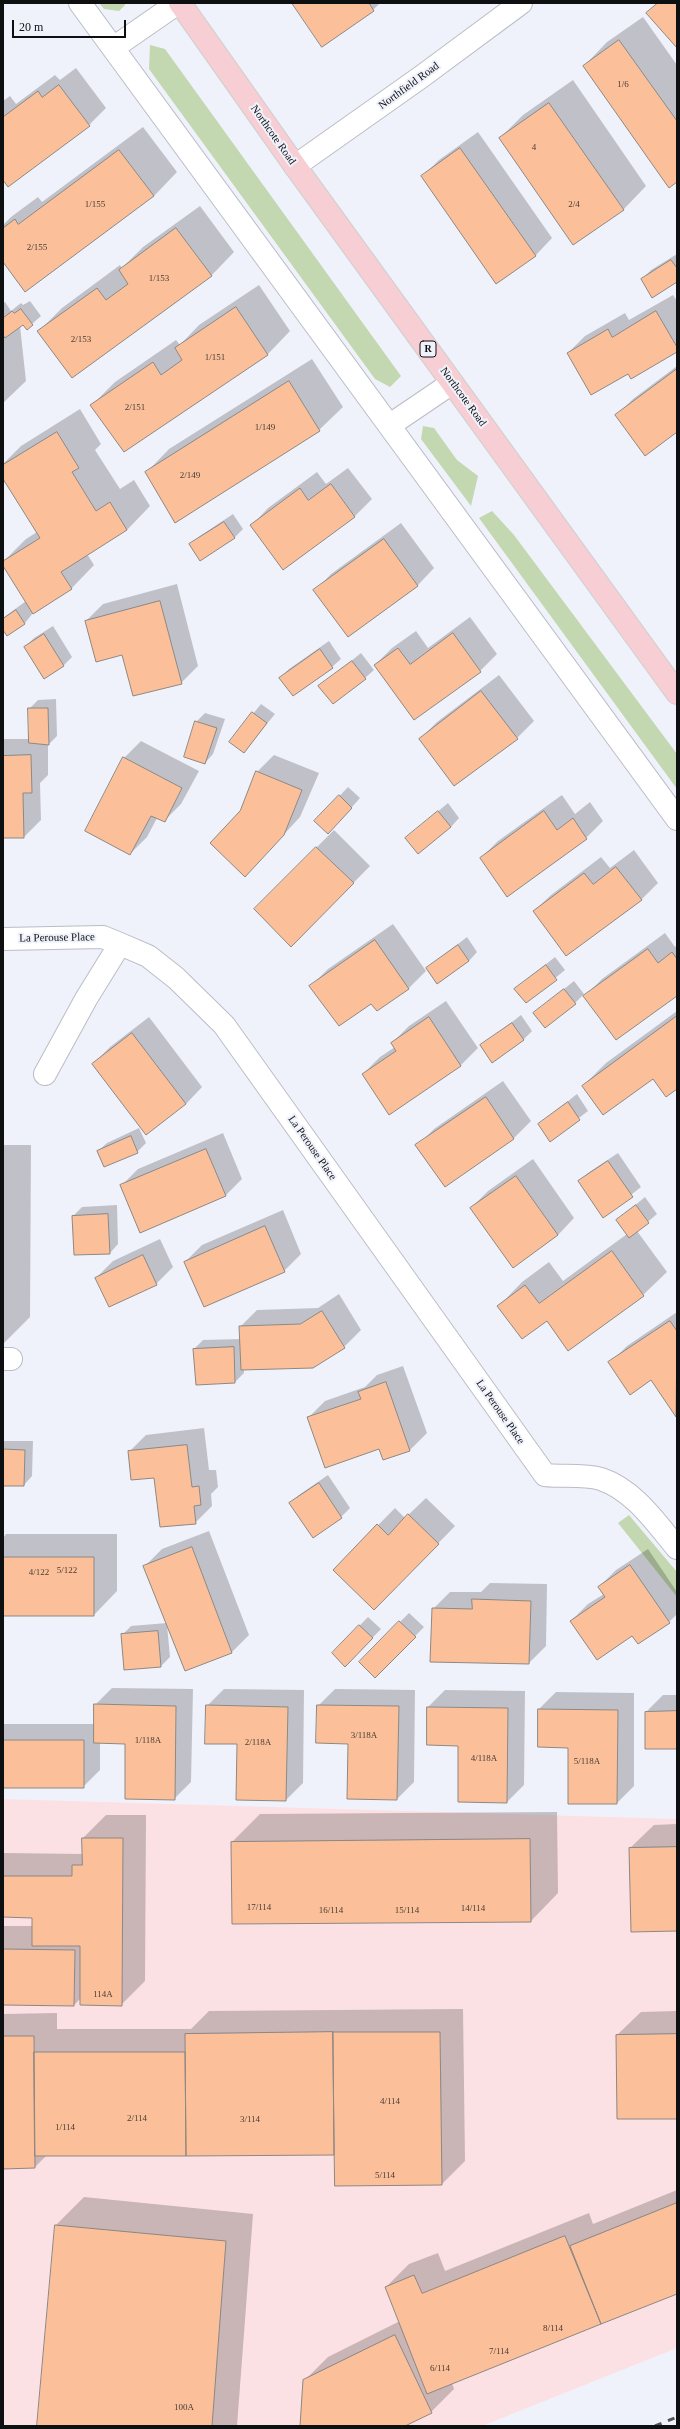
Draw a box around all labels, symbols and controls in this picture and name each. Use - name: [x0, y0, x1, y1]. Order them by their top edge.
- scale bar: [14, 12, 128, 38]
- text: 20 m: [19, 20, 43, 34]
- street label: Northfield Road: [376, 60, 442, 112]
- house number: 1/6: [617, 80, 629, 90]
- street label: Northcote Road: [248, 103, 298, 167]
- house number: 4: [532, 143, 536, 153]
- house number: 1/155: [85, 200, 105, 210]
- house number: 2/4: [568, 200, 580, 210]
- house number: 2/155: [27, 243, 47, 253]
- house number: 1/153: [149, 274, 169, 284]
- house number: 2/153: [71, 335, 91, 345]
- road number: R: [420, 341, 436, 357]
- house number: 1/151: [205, 353, 225, 363]
- street label: Northcote Road: [437, 365, 489, 429]
- house number: 2/151: [125, 403, 145, 413]
- house number: 1/149: [255, 423, 275, 433]
- house number: 2/149: [180, 471, 200, 481]
- street label: La Perouse Place: [19, 931, 95, 945]
- street label: La Perouse Place: [285, 1113, 339, 1183]
- street label: La Perouse Place: [473, 1377, 527, 1447]
- house number: 5/122: [57, 1566, 77, 1576]
- house number: 4/122: [29, 1568, 49, 1578]
- house number: 3/118A: [351, 1731, 377, 1741]
- house number: 1/118A: [135, 1736, 161, 1746]
- house number: 2/118A: [245, 1738, 271, 1748]
- house number: 4/118A: [471, 1754, 497, 1764]
- house number: 5/118A: [574, 1757, 600, 1767]
- house number: 17/114: [247, 1903, 271, 1913]
- house number: 14/114: [461, 1904, 485, 1914]
- house number: 16/114: [319, 1906, 343, 1916]
- house number: 15/114: [395, 1906, 419, 1916]
- house number: 114A: [93, 1990, 113, 2000]
- house number: 4/114: [380, 2097, 400, 2107]
- house number: 2/114: [127, 2114, 147, 2124]
- house number: 3/114: [240, 2115, 260, 2125]
- house number: 1/114: [55, 2123, 75, 2133]
- house number: 5/114: [375, 2171, 395, 2181]
- house number: 8/114: [543, 2324, 563, 2334]
- house number: 7/114: [489, 2347, 509, 2357]
- house number: 6/114: [430, 2364, 450, 2374]
- house number: 100A: [174, 2403, 194, 2413]

